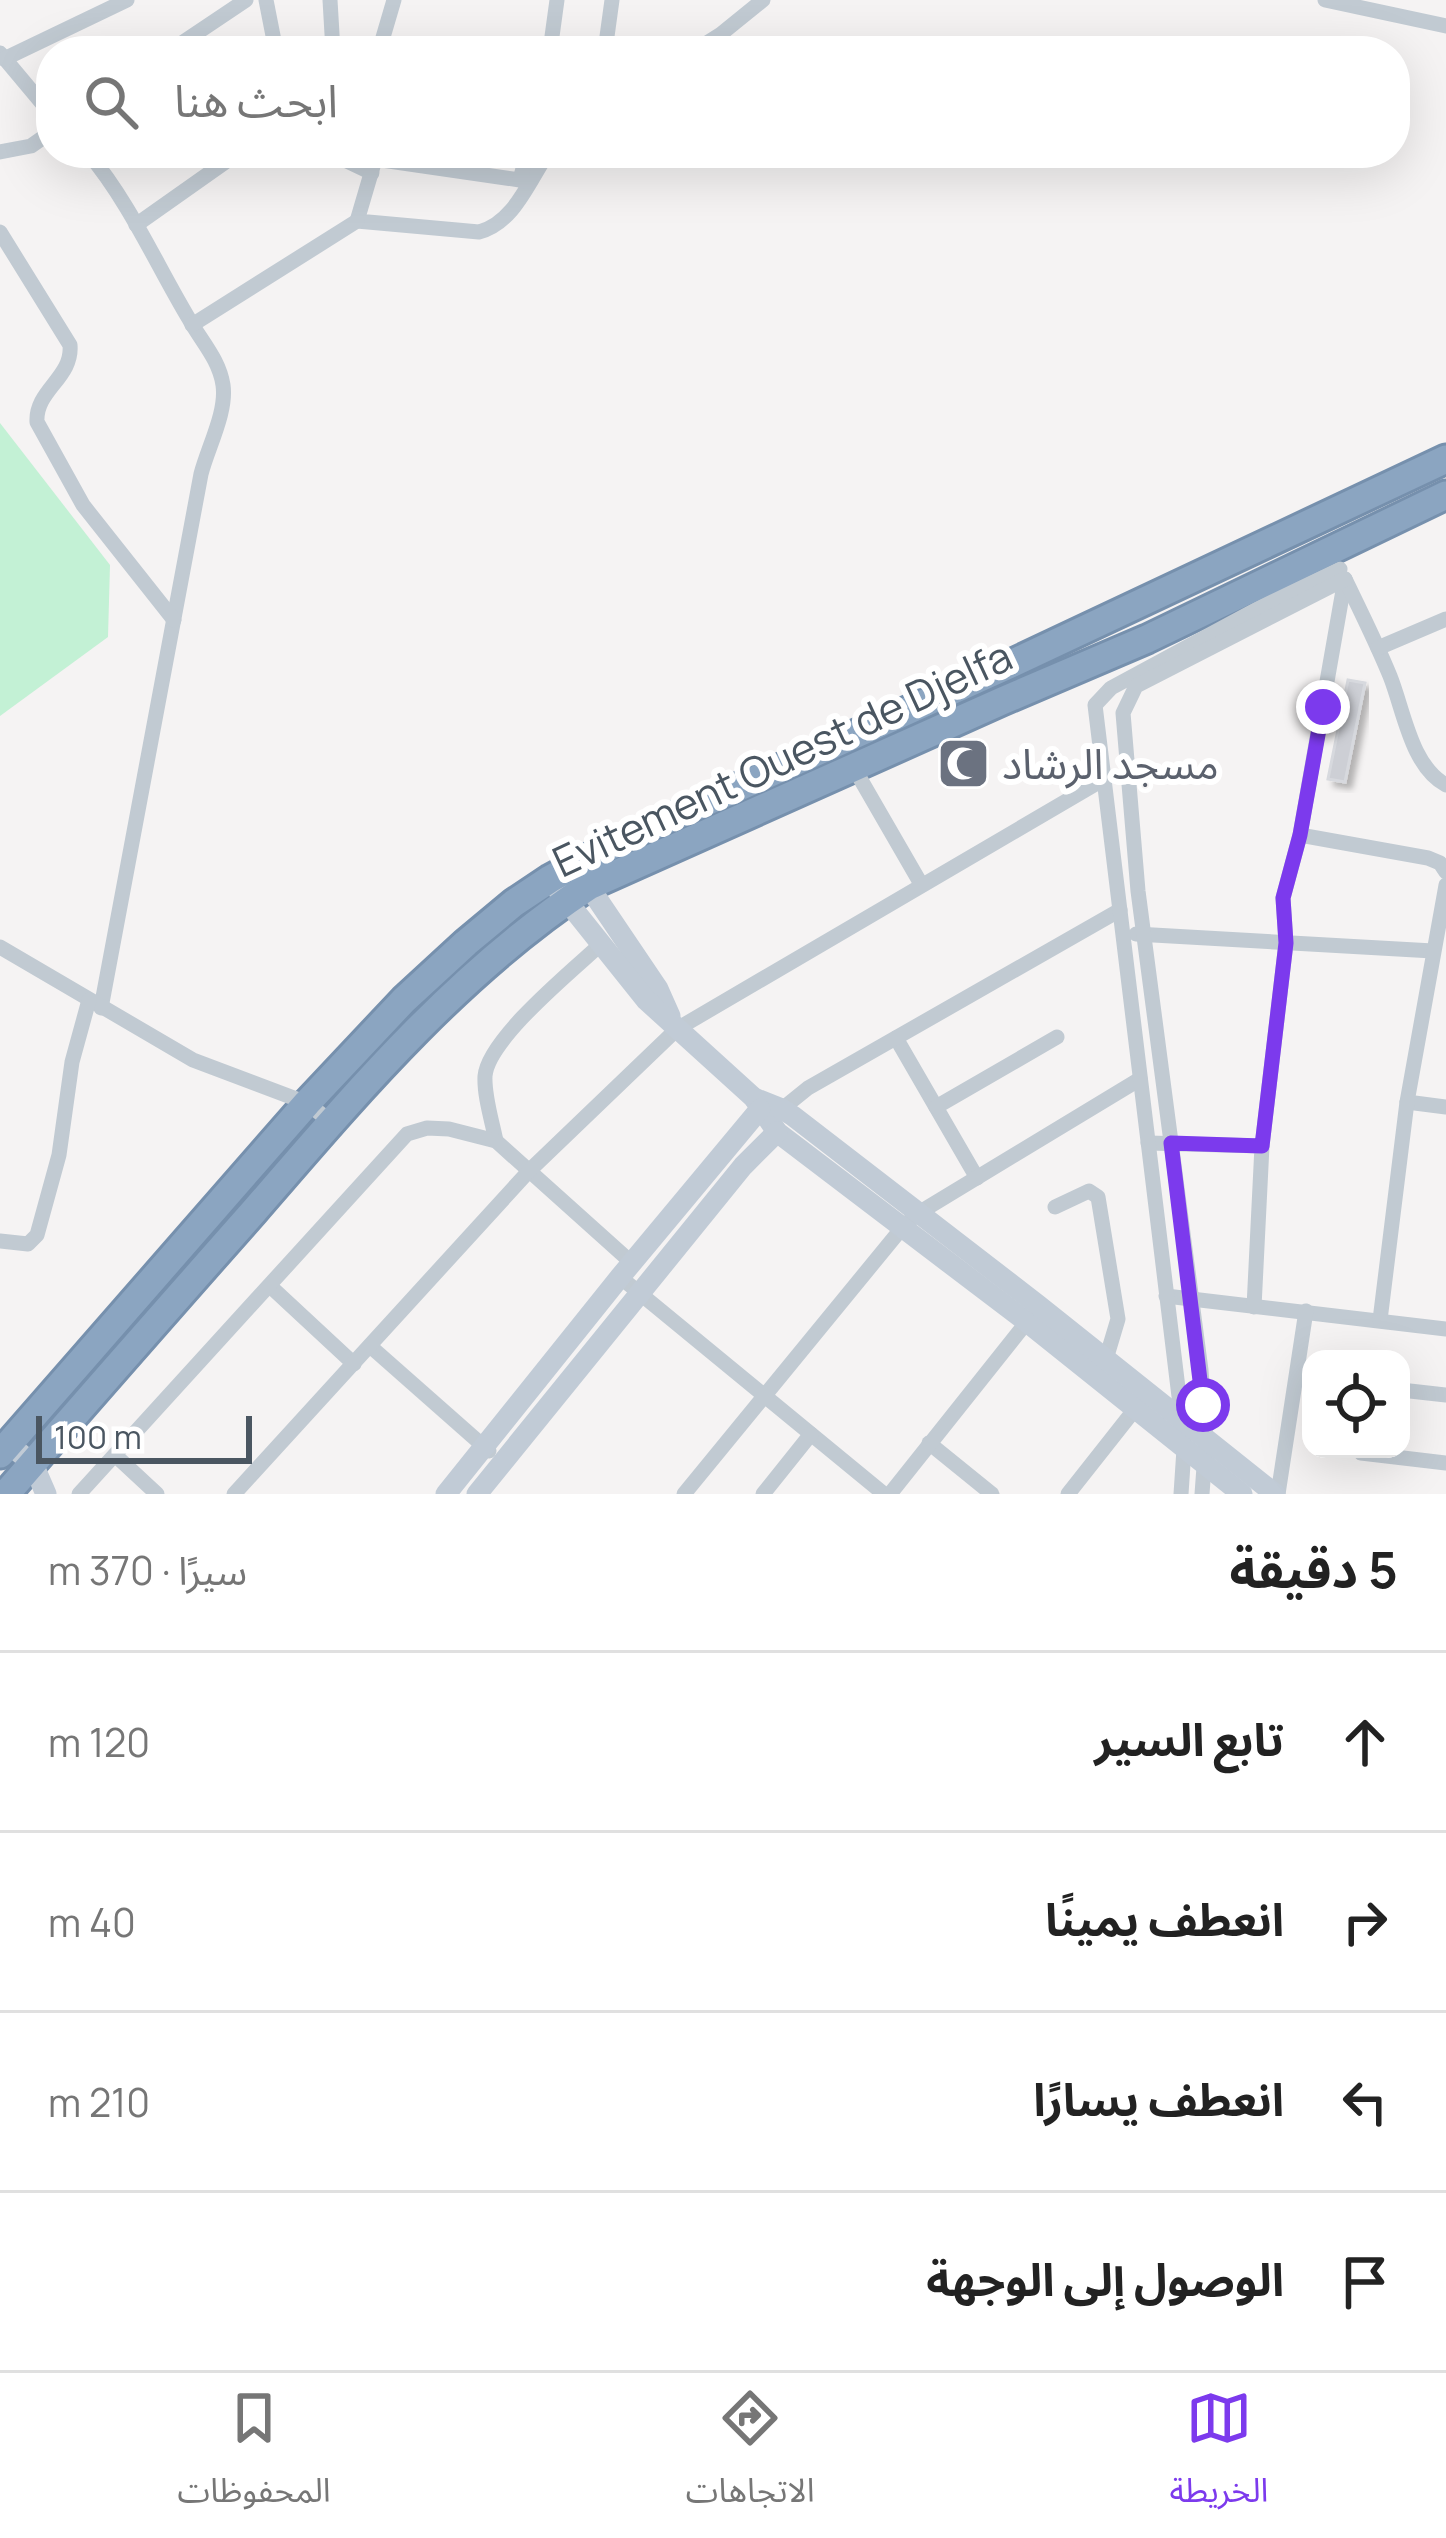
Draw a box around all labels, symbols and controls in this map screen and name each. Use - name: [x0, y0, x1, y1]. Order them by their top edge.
- search box: [36, 36, 1410, 168]
- icon: search: [78, 69, 144, 135]
- text: ابحث هنا: [174, 69, 338, 131]
- street label: Evitement Ouest de Djelfa: [543, 626, 1021, 890]
- route end: [1296, 680, 1350, 734]
- place label: مسجد الرشاد: [1002, 734, 1219, 792]
- mosque icon: مسجد الرشاد: [935, 735, 991, 791]
- map controls: [1302, 1350, 1410, 1458]
- button: locate: [1302, 1350, 1410, 1458]
- route start: [1176, 1378, 1230, 1432]
- scale bar: [36, 1410, 252, 1463]
- text: 100 m: [54, 1414, 142, 1459]
- text: 5 دقيقة: [1230, 1534, 1398, 1603]
- text: سيرًا · 370 m: [48, 1543, 247, 1597]
- text: تابع السير: [1094, 1708, 1284, 1770]
- icon: ahead: [1332, 1709, 1398, 1775]
- text: 120 m: [48, 1715, 150, 1769]
- text: انعطف يمينًا: [1045, 1888, 1284, 1950]
- icon: right: [1332, 1889, 1398, 1955]
- text: 40 m: [48, 1895, 136, 1949]
- text: انعطف يسارًا: [1033, 2068, 1284, 2130]
- icon: left: [1332, 2069, 1398, 2135]
- text: 210 m: [48, 2075, 150, 2129]
- text: الوصول إلى الوجهة: [926, 2248, 1284, 2310]
- icon: arrive: [1332, 2249, 1398, 2315]
- tab: المحفوظات: [178, 2385, 331, 2526]
- tab: الاتجاهات: [686, 2385, 815, 2526]
- tab: الخريطة: [1170, 2385, 1268, 2526]

